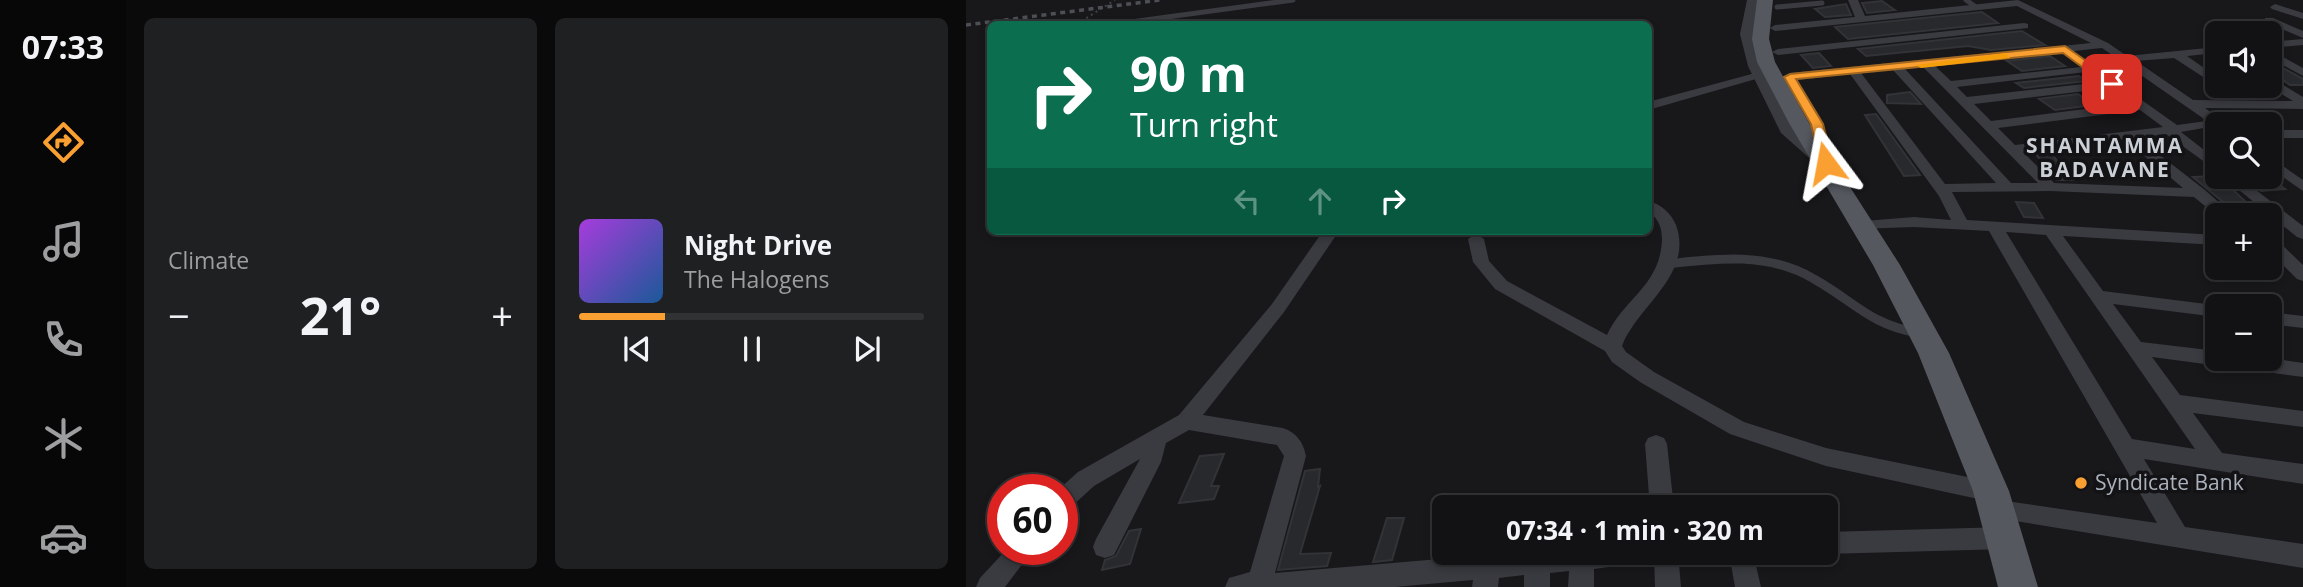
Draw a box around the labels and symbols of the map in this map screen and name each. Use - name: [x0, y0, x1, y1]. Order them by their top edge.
- pin: [2082, 54, 2142, 114]
- position arrow: [1789, 126, 1863, 200]
- district label: SHANTAMMA BADAVANE: [2026, 131, 2184, 183]
- place label: Syndicate Bank: [2095, 468, 2244, 496]
- speed limit sign: 60: [987, 474, 1078, 565]
- marker: Syndicate Bank: [2073, 475, 2089, 491]

